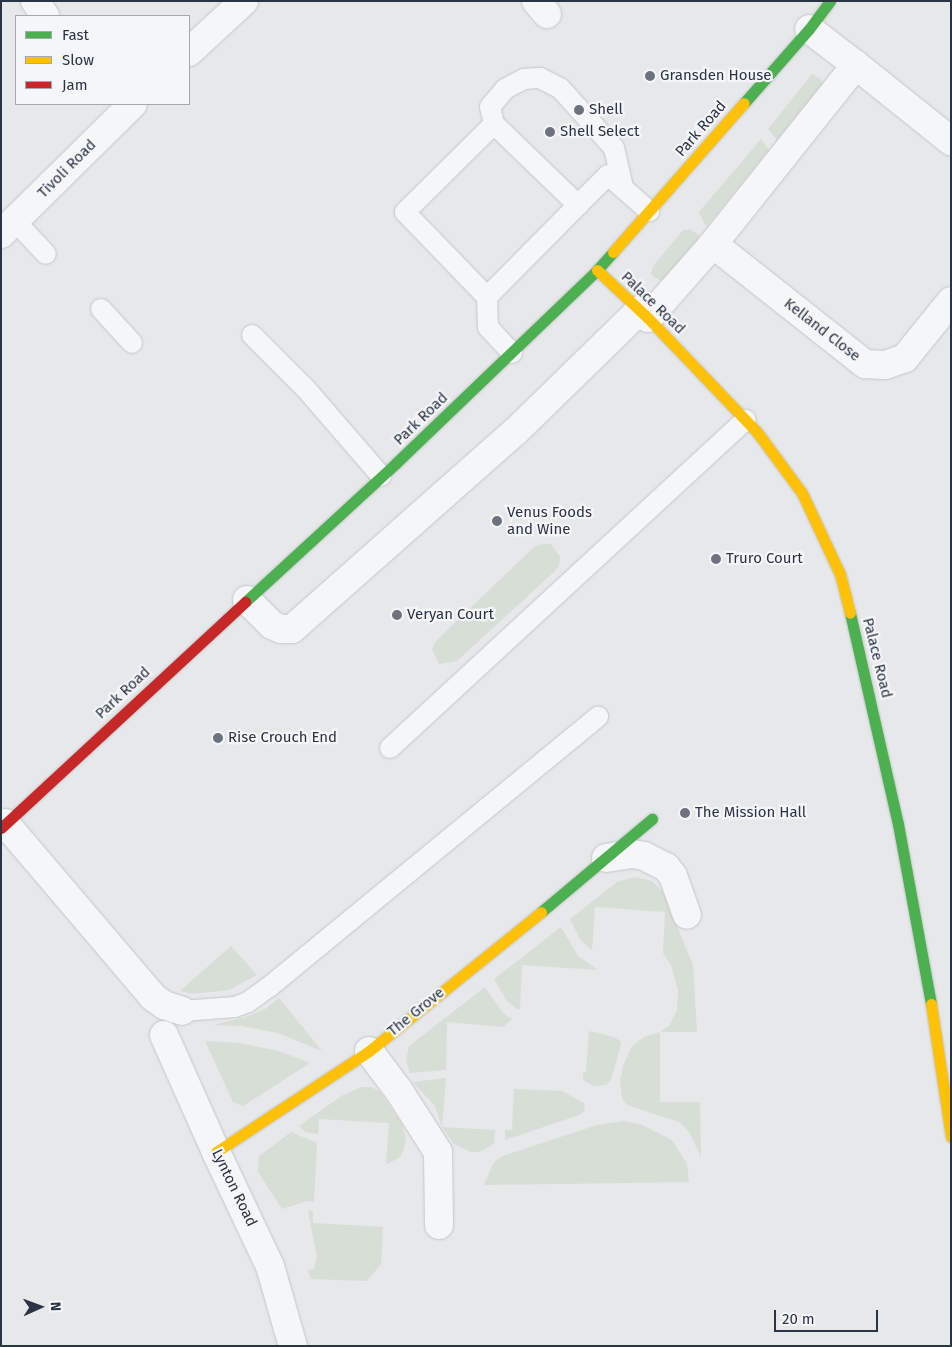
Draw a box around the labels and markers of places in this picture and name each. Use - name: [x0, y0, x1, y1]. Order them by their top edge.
- place label: Gransden House: [660, 67, 771, 85]
- marker: Gransden House: [644, 70, 656, 82]
- place label: Shell: [589, 101, 623, 119]
- marker: Shell: [573, 104, 585, 116]
- place label: Shell Select: [560, 123, 639, 141]
- marker: Shell Select: [544, 126, 556, 138]
- place label: Venus Foods and Wine: [507, 503, 592, 538]
- marker: Venus Foods and Wine: [491, 515, 503, 527]
- place label: Truro Court: [726, 550, 803, 568]
- marker: Truro Court: [710, 553, 722, 565]
- place label: Veryan Court: [407, 606, 494, 624]
- marker: Veryan Court: [391, 609, 403, 621]
- place label: Rise Crouch End: [228, 729, 337, 747]
- marker: Rise Crouch End: [212, 732, 224, 744]
- place label: The Mission Hall: [695, 804, 806, 822]
- marker: The Mission Hall: [679, 807, 691, 819]

